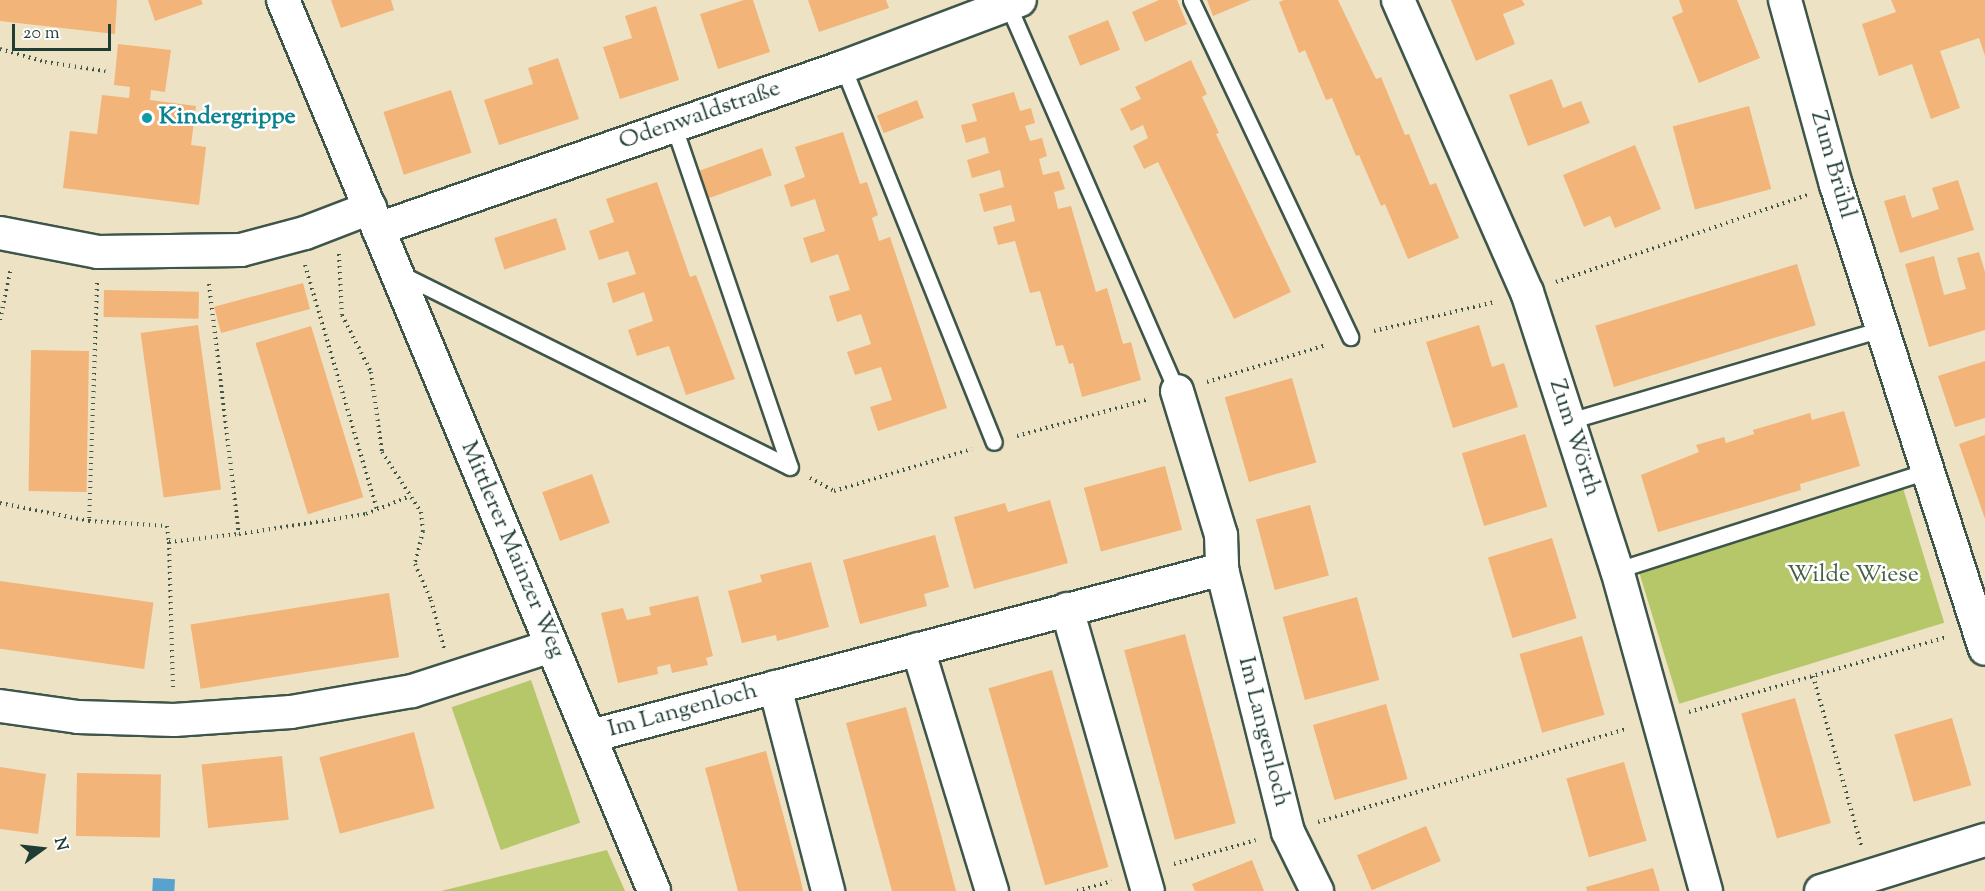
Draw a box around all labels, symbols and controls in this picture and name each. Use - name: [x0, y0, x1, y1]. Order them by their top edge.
- scale bar: [15, 12, 114, 50]
- text: 20 m: [23, 21, 60, 47]
- street label: Odenwaldstraße: [615, 75, 785, 157]
- place label: Kindergrippe: [159, 104, 296, 132]
- street label: Zum Brühl: [1803, 108, 1861, 222]
- marker: Kindergrippe: [140, 111, 154, 125]
- street label: Zum Wörth: [1542, 376, 1606, 500]
- street label: Mittlerer Mainzer Weg: [453, 437, 571, 663]
- park label: Wilde Wiese: [1787, 562, 1919, 590]
- street label: Im Langenloch: [1230, 654, 1296, 810]
- street label: Im Langenloch: [605, 677, 761, 745]
- north arrow: [12, 819, 72, 879]
- text: N: [47, 835, 73, 853]

